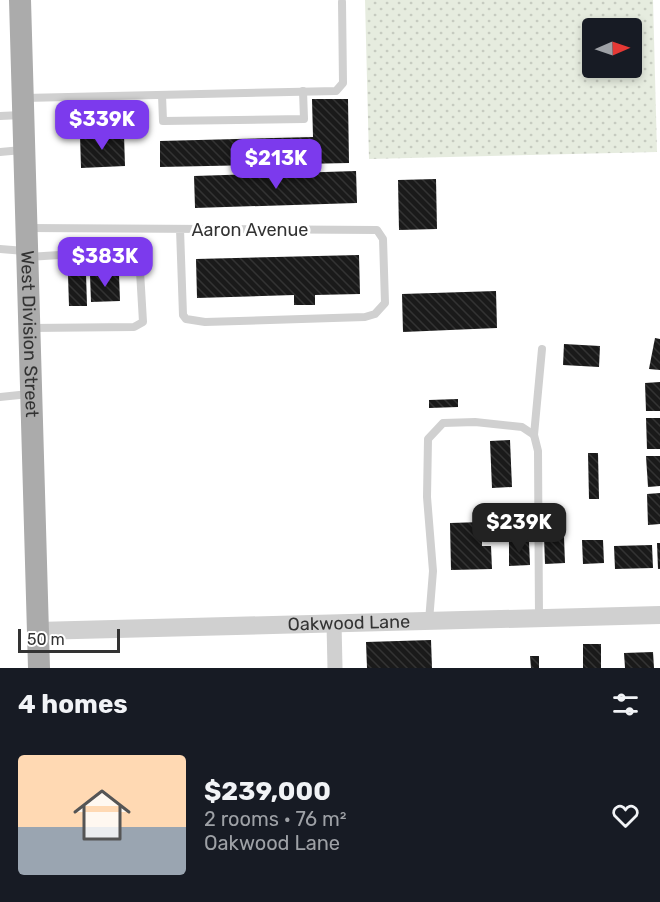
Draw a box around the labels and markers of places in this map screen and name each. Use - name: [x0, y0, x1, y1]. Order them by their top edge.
- pin: $339K: [60, 100, 144, 151]
- pin: $213K: [234, 139, 318, 190]
- pin: $383K: [63, 237, 147, 288]
- pin: $239K: [477, 503, 561, 554]

